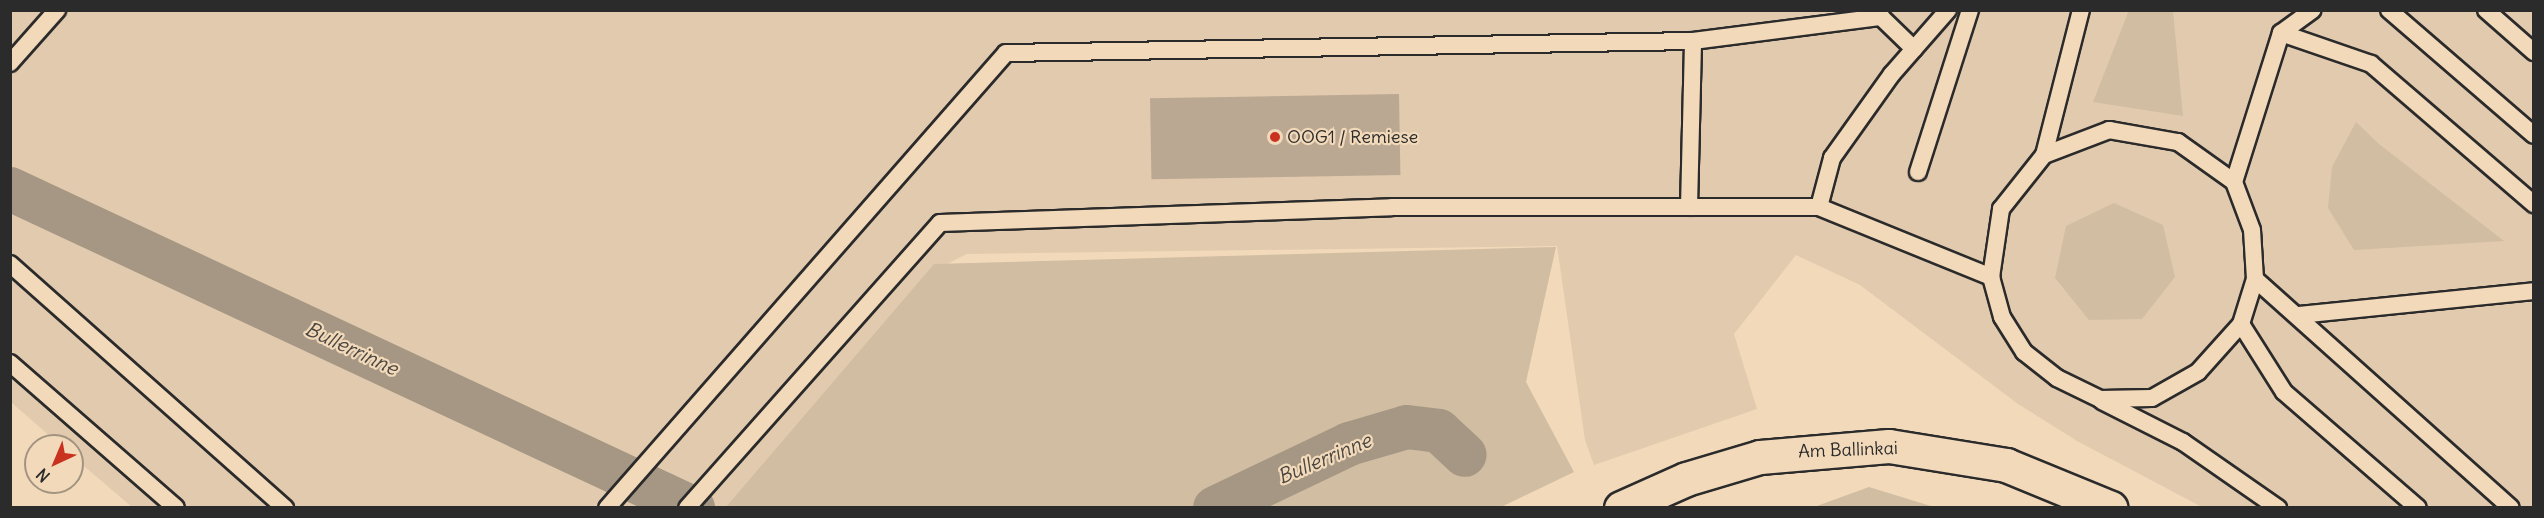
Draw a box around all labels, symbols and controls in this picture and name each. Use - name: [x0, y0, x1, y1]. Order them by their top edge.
- place label: OOG1 / Remiese: [1287, 126, 1418, 148]
- marker: OOG1 / Remiese: [1268, 130, 1282, 144]
- water label: Bullerrinne: [302, 316, 402, 380]
- water label: Bullerrinne: [1274, 428, 1374, 488]
- north arrow: [24, 434, 84, 494]
- street label: Am Ballinkai: [1798, 437, 1898, 463]
- text: N: [32, 464, 54, 487]

